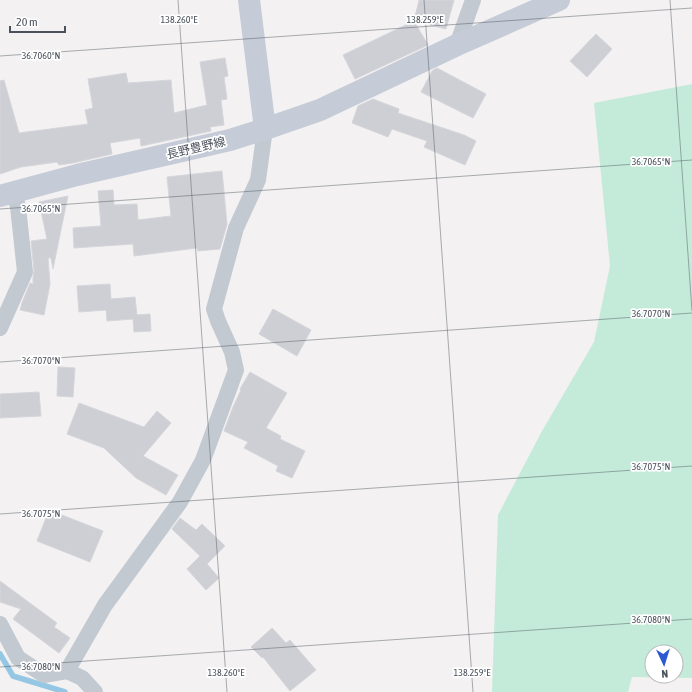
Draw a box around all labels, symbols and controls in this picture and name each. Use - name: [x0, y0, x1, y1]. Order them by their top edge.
- scale bar: [10, 8, 65, 34]
- text: 138.260°E: [161, 14, 198, 25]
- text: 138.259°E: [407, 14, 444, 25]
- text: 20 m: [16, 15, 38, 29]
- text: 36.7060°N: [22, 50, 60, 61]
- street label: 長野豊野線: [165, 134, 227, 162]
- text: 36.7065°N: [632, 156, 670, 167]
- text: 36.7065°N: [22, 203, 60, 214]
- text: 36.7070°N: [632, 308, 670, 319]
- text: 36.7070°N: [22, 355, 60, 366]
- text: 36.7075°N: [632, 461, 670, 472]
- text: 36.7075°N: [22, 508, 60, 519]
- text: 36.7080°N: [632, 614, 670, 625]
- north arrow: [644, 644, 684, 684]
- text: 36.7080°N: [22, 661, 60, 672]
- text: 138.260°E: [208, 667, 245, 678]
- text: 138.259°E: [454, 667, 491, 678]
- text: N: [661, 668, 668, 680]

